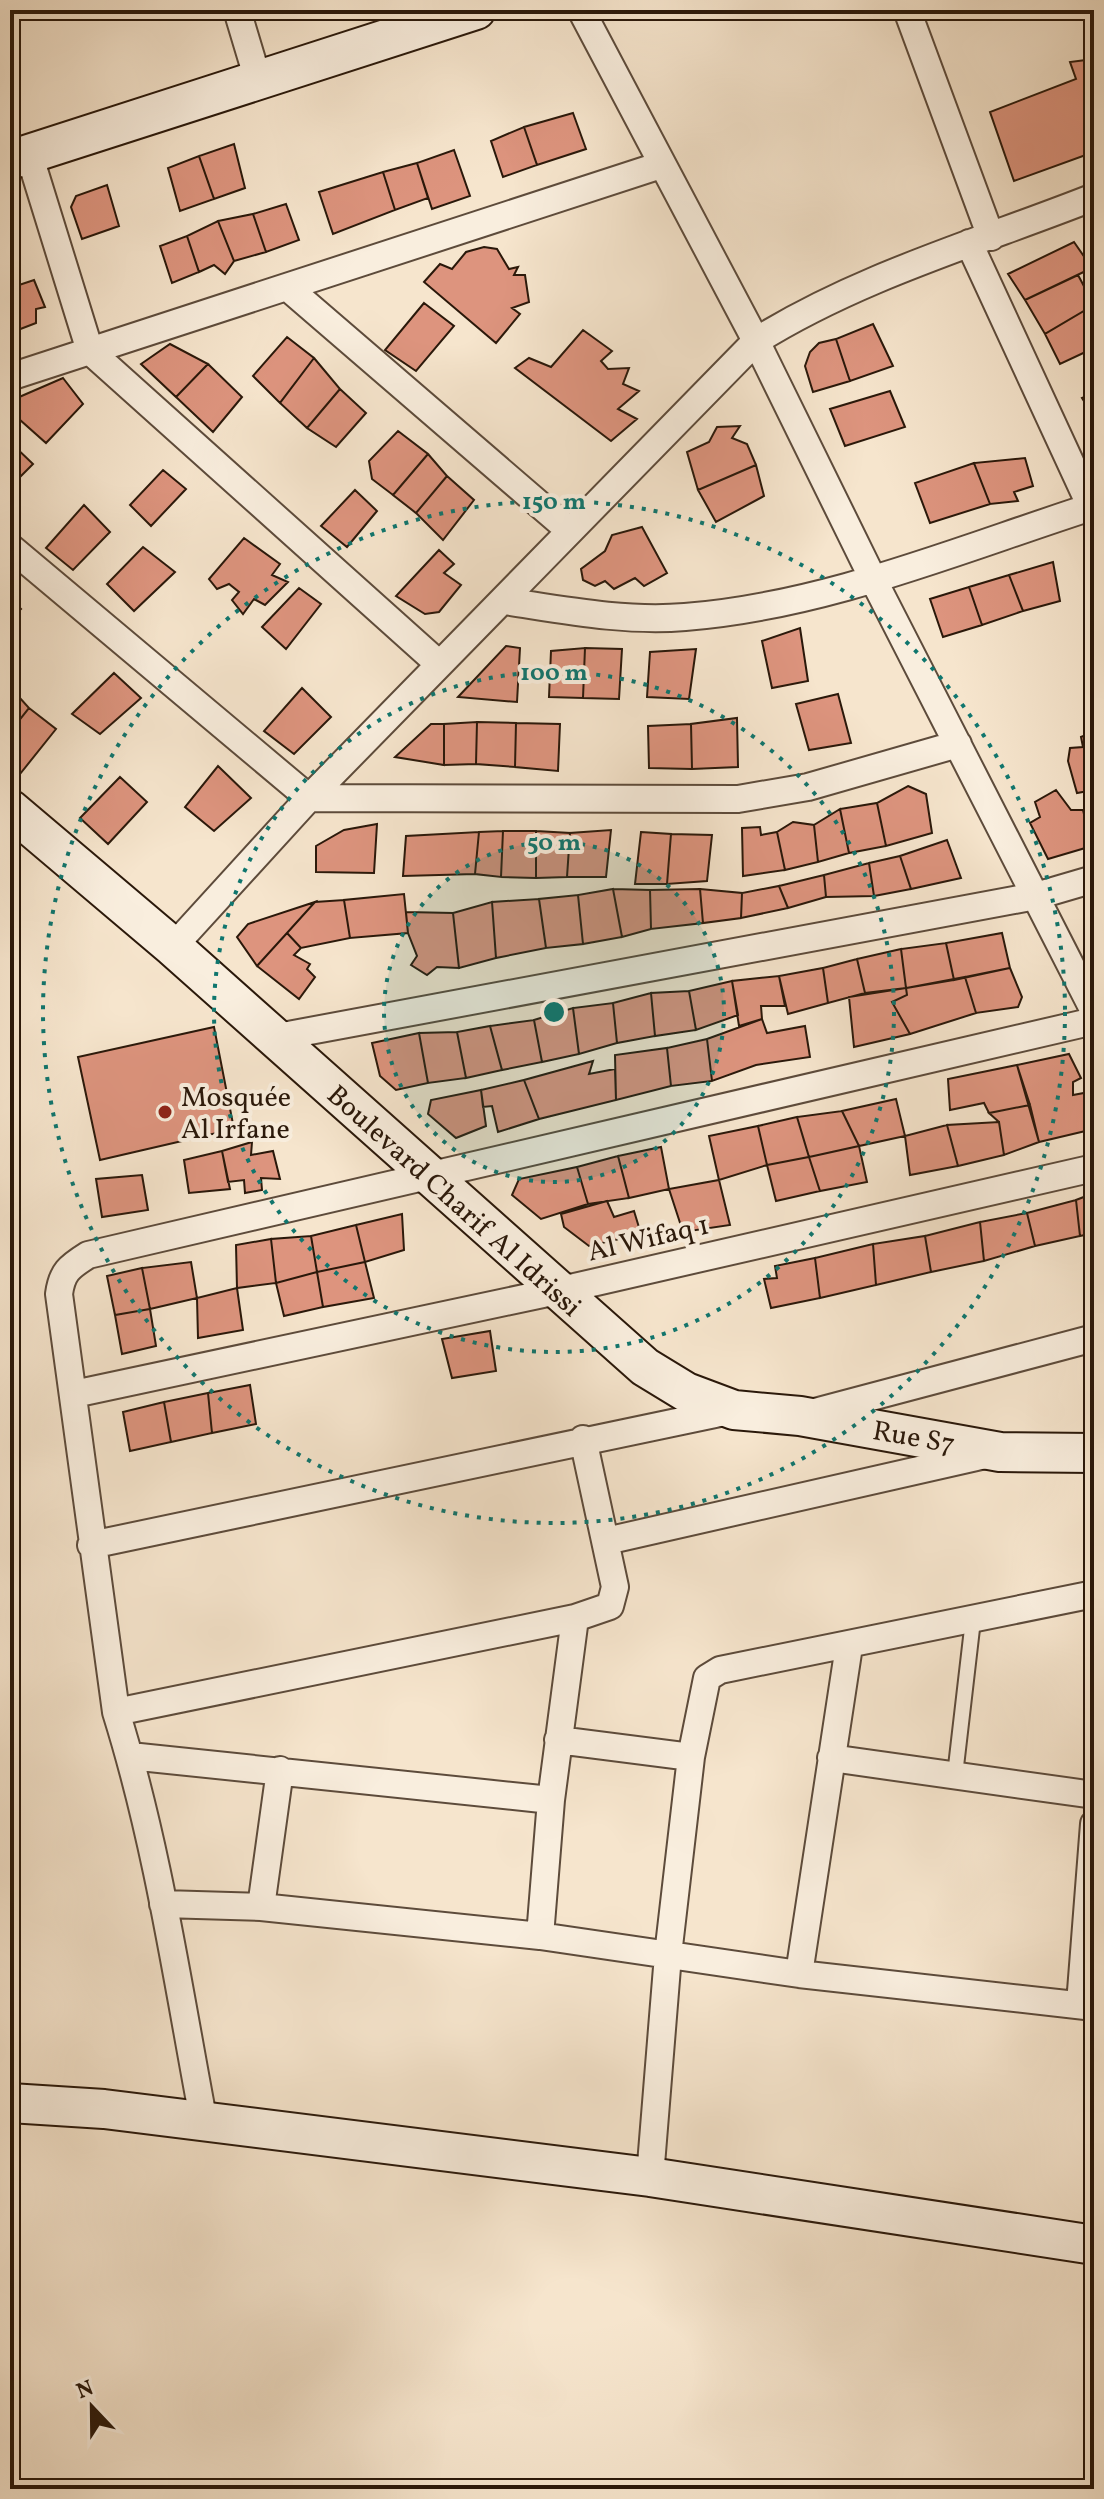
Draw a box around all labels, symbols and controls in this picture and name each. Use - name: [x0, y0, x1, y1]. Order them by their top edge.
- text: 150 m: [522, 486, 586, 520]
- text: 100 m: [520, 657, 588, 691]
- text: 50 m: [527, 827, 581, 861]
- centre of rings: [540, 998, 568, 1026]
- street label: Boulevard Charif Al Idrissi: [318, 1077, 589, 1327]
- place label: Mosquée Al Irfane: [181, 1079, 291, 1150]
- marker: Mosquée Al Irfane: [156, 1103, 174, 1121]
- street label: Al Wifaq 1: [584, 1207, 713, 1272]
- street label: Rue S7: [869, 1412, 958, 1465]
- north arrow: [52, 2367, 132, 2447]
- text: N: [72, 2373, 99, 2408]

